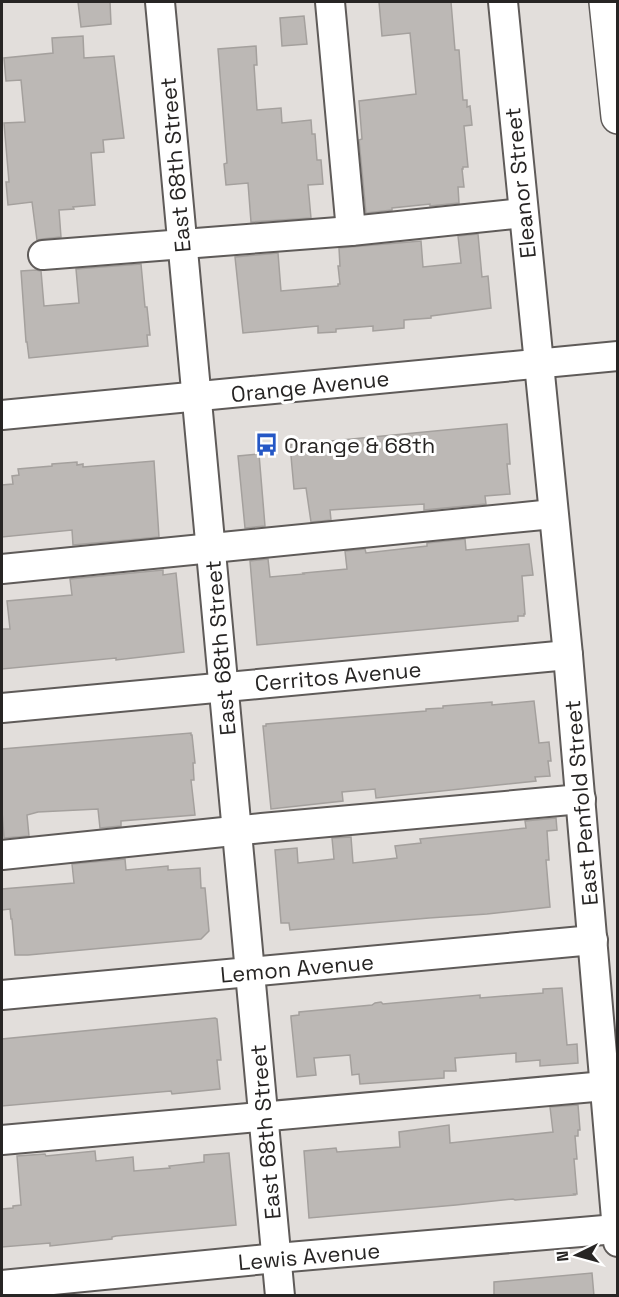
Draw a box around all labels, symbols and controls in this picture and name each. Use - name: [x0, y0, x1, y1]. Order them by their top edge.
- street label: East 68th Street: [153, 76, 197, 254]
- street label: Eleanor Street: [498, 106, 542, 260]
- street label: Orange Avenue: [229, 364, 391, 408]
- place label: Orange & 68th: [284, 431, 435, 459]
- bus stop icon: Orange & 68th: [253, 432, 279, 458]
- street label: East 68th Street: [198, 559, 242, 737]
- street label: Cerritos Avenue: [254, 655, 422, 697]
- street label: East Penfold Street: [558, 699, 604, 907]
- street label: Lemon Avenue: [219, 947, 375, 989]
- street label: East 68th Street: [243, 1043, 287, 1221]
- north arrow: [547, 1225, 607, 1285]
- street label: Lewis Avenue: [237, 1236, 381, 1276]
- text: N: [552, 1250, 573, 1263]

